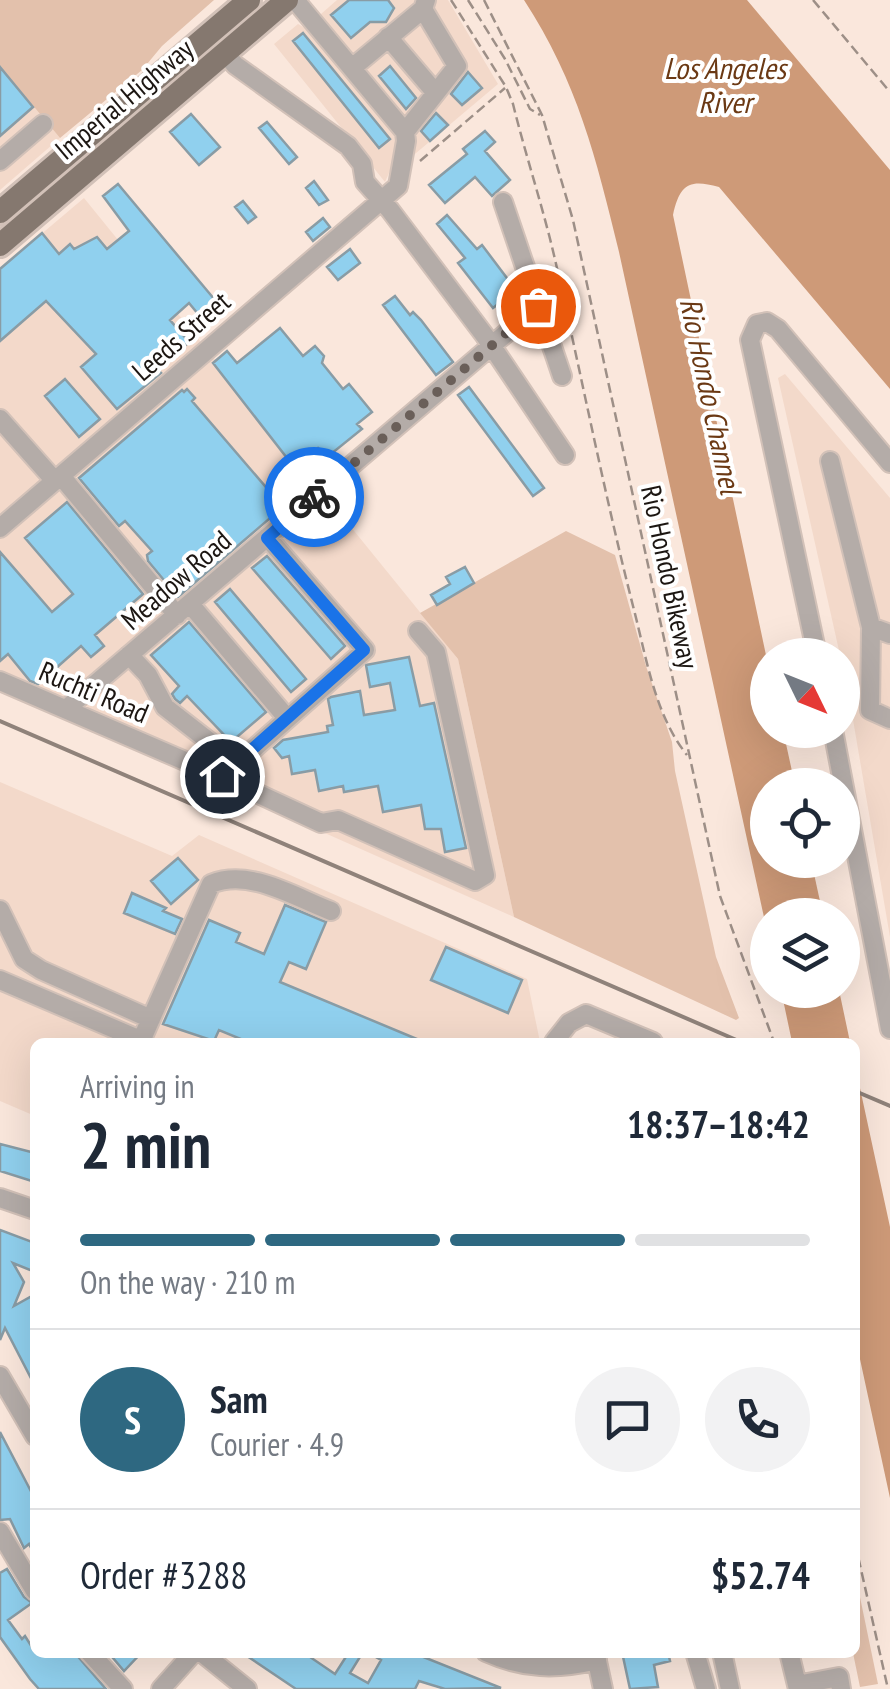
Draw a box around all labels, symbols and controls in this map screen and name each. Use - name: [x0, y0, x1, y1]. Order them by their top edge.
- street label: Imperial Highway: [47, 30, 201, 167]
- water label: Los Angeles River: [664, 48, 789, 121]
- pin: [496, 264, 581, 349]
- icon: bag: [511, 279, 566, 334]
- street label: Leeds Street: [124, 283, 238, 389]
- water label: Rio Hondo Channel: [672, 294, 752, 500]
- courier: [264, 447, 364, 547]
- icon: bike: [287, 470, 342, 525]
- street label: Rio Hondo Bikeway: [633, 482, 708, 672]
- street label: Meadow Road: [113, 522, 238, 638]
- north arrow: [750, 638, 860, 748]
- map controls: [750, 638, 860, 1008]
- street label: Ruchti Road: [34, 652, 155, 731]
- pin: [180, 734, 265, 819]
- icon: home: [195, 749, 250, 804]
- button: locate: [750, 768, 860, 878]
- button: layers: [750, 898, 860, 1008]
- text: Arriving in: [80, 1065, 195, 1107]
- text: 18:37–18:42: [627, 1099, 810, 1148]
- text: 2 min: [80, 1102, 211, 1186]
- text: On the way · 210 m: [80, 1261, 295, 1303]
- button: chat: [575, 1367, 680, 1472]
- button: phone: [705, 1367, 810, 1472]
- text: Sam: [210, 1374, 268, 1423]
- text: S: [124, 1395, 141, 1444]
- text: Courier · 4.9: [210, 1423, 344, 1465]
- text: Order #3288: [80, 1550, 247, 1599]
- text: $52.74: [711, 1550, 810, 1599]

